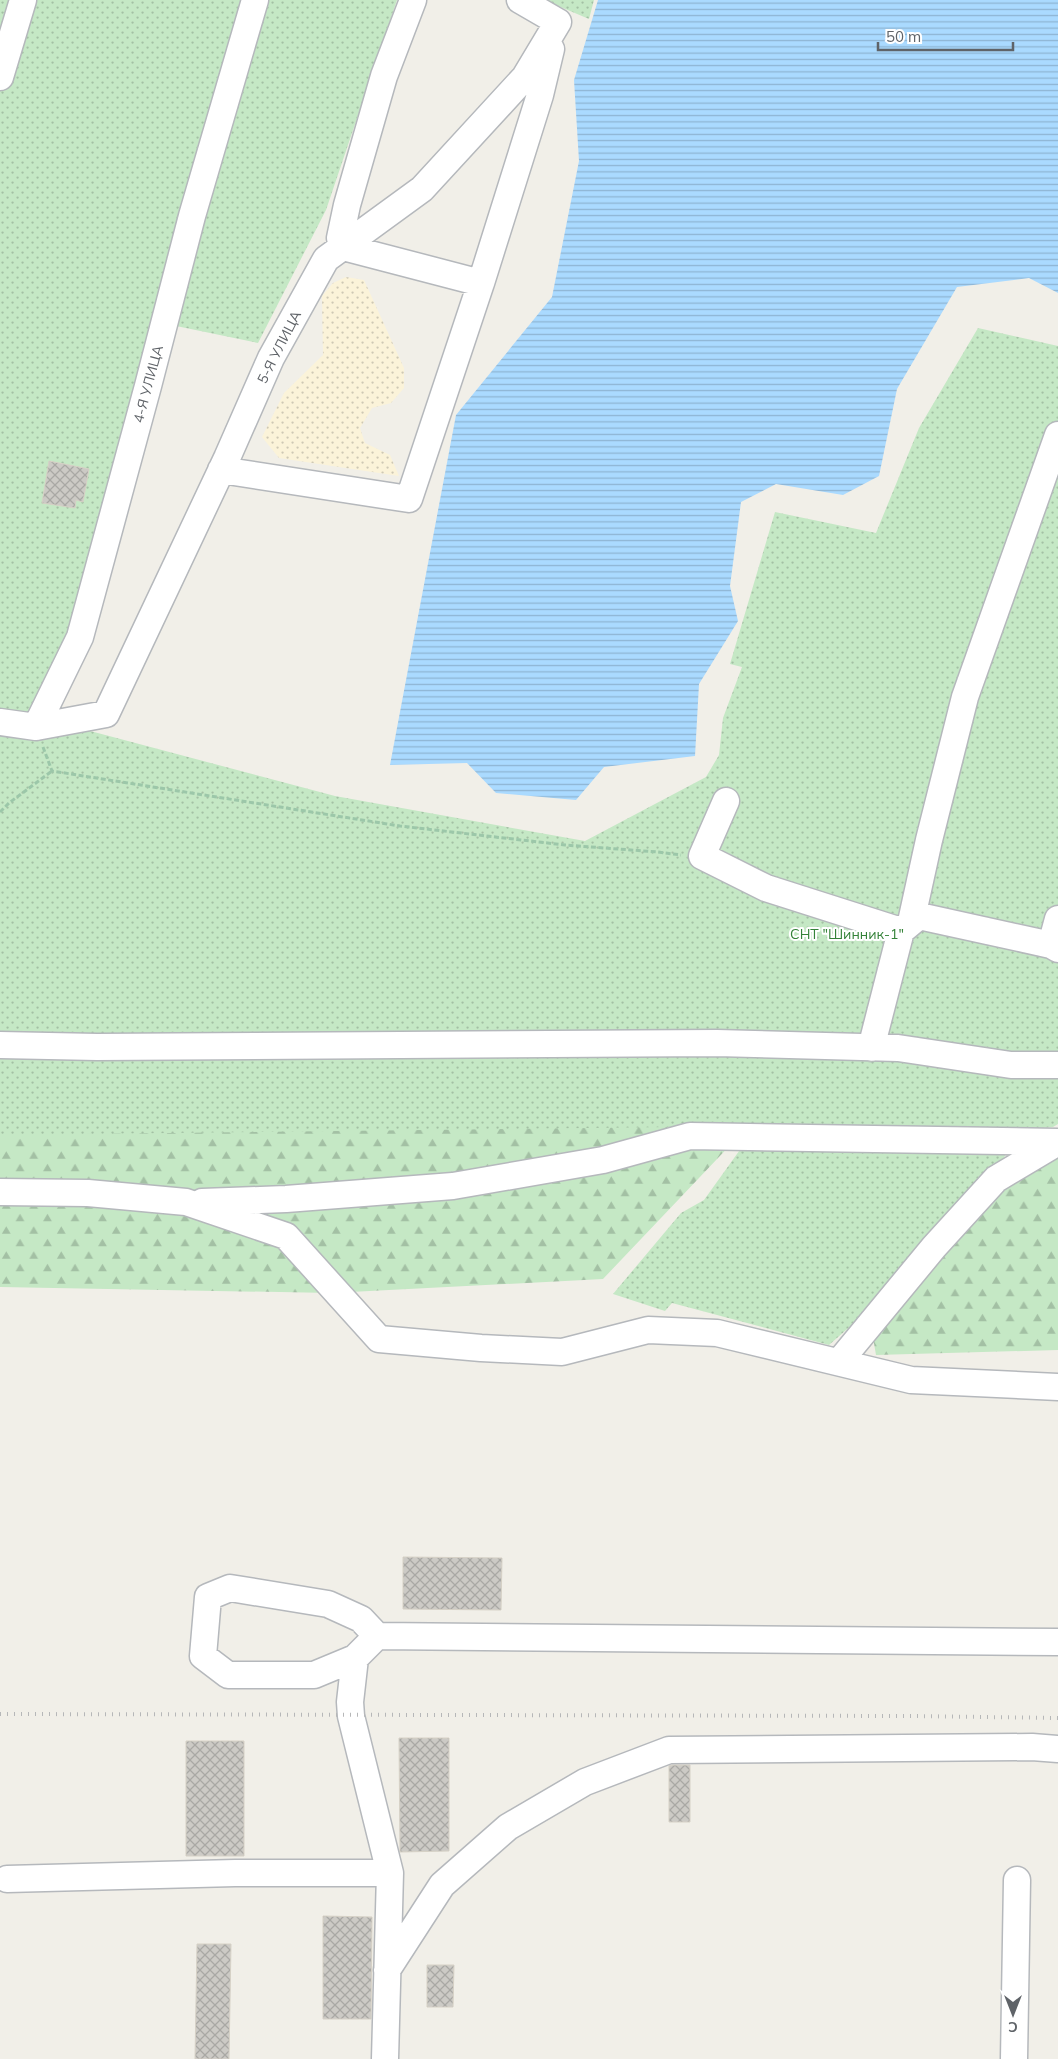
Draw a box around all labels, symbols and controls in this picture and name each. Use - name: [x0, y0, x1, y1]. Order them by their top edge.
- scale bar: [878, 20, 1013, 52]
- text: 50 m: [886, 27, 921, 46]
- street label: 5-Я УЛИЦА: [253, 307, 305, 387]
- street label: 4-Я УЛИЦА: [129, 343, 167, 425]
- park label: СНТ "Шинник-1": [790, 925, 904, 943]
- north arrow: [988, 1989, 1038, 2039]
- text: С: [1008, 2018, 1018, 2036]

